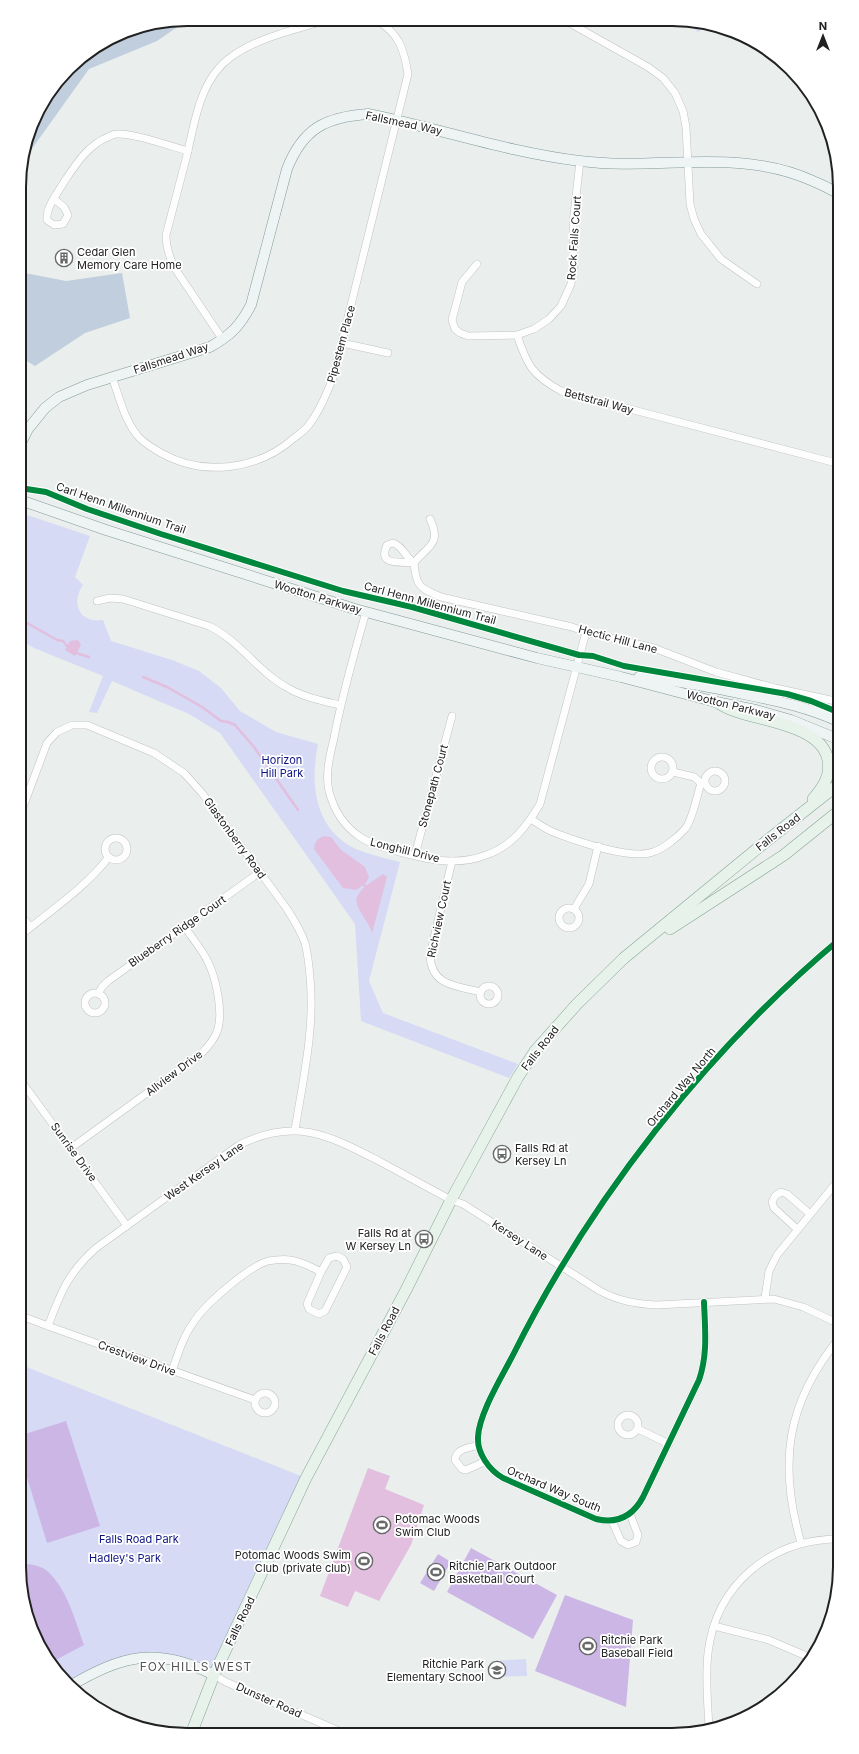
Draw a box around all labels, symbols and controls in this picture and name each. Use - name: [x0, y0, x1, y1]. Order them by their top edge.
- north arrow: [803, 16, 843, 56]
- text: N: [819, 19, 827, 33]
- street label: Fallsmead Way: [364, 108, 444, 138]
- street label: Rock Falls Court: [564, 195, 584, 281]
- place label: Cedar Glen Memory Care Home: [77, 245, 182, 272]
- building icon: Cedar Glen Memory Care Home: [54, 248, 74, 268]
- street label: Pipestem Place: [324, 304, 358, 384]
- street label: Fallsmead Way: [132, 339, 210, 377]
- street label: Bettstrail Way: [563, 385, 635, 417]
- street label: Carl Henn Millennium Trail: [54, 479, 188, 537]
- street label: Wootton Parkway: [272, 577, 364, 617]
- street label: Carl Henn Millennium Trail: [362, 579, 498, 627]
- street label: Hectic Hill Lane: [577, 622, 659, 656]
- street label: Wootton Parkway: [685, 687, 777, 723]
- street label: Stonepath Court: [415, 743, 451, 829]
- park label: Horizon Hill Park: [261, 753, 303, 780]
- street label: Glastonberry Road: [201, 795, 269, 881]
- street label: Falls Road: [753, 810, 803, 854]
- street label: Longhill Drive: [369, 835, 441, 865]
- street label: Richview Court: [424, 879, 454, 959]
- street label: Blueberry Ridge Court: [126, 892, 229, 970]
- street label: Falls Road: [518, 1023, 562, 1073]
- street label: Orchard Way North: [643, 1044, 719, 1130]
- street label: Allview Drive: [143, 1047, 205, 1099]
- street label: Sunrise Drive: [48, 1120, 100, 1184]
- street label: West Kersey Lane: [162, 1139, 246, 1203]
- place label: Falls Rd at Kersey Ln: [515, 1141, 569, 1168]
- bus stop icon: Falls Rd at Kersey Ln: [492, 1144, 512, 1164]
- street label: Kersey Lane: [489, 1217, 551, 1263]
- place label: Falls Rd at W Kersey Ln: [346, 1226, 411, 1253]
- bus stop icon: Falls Rd at W Kersey Ln: [414, 1229, 434, 1249]
- street label: Falls Road: [365, 1304, 403, 1358]
- street label: Crestview Drive: [96, 1337, 178, 1379]
- street label: Orchard Way South: [505, 1463, 603, 1515]
- place label: Potomac Woods Swim Club: [395, 1512, 480, 1539]
- sports icon: Potomac Woods Swim Club: [372, 1515, 392, 1535]
- park label: Falls Road Park: [99, 1532, 179, 1546]
- place label: Potomac Woods Swim Club (private club): [235, 1548, 351, 1575]
- park label: Hadley's Park: [89, 1551, 161, 1565]
- sports icon: Potomac Woods Swim Club (private club): [354, 1551, 374, 1571]
- place label: Ritchie Park Outdoor Basketball Court: [449, 1559, 556, 1586]
- sports icon: Ritchie Park Outdoor Basketball Court: [426, 1562, 446, 1582]
- street label: Falls Road: [222, 1594, 258, 1648]
- place label: Ritchie Park Baseball Field: [601, 1633, 673, 1660]
- sports icon: Ritchie Park Baseball Field: [578, 1636, 598, 1656]
- place label: Ritchie Park Elementary School: [387, 1657, 484, 1684]
- district label: FOX HILLS WEST: [140, 1659, 252, 1674]
- school or university icon: Ritchie Park Elementary School: [487, 1660, 507, 1680]
- street label: Dunster Road: [234, 1679, 304, 1721]

